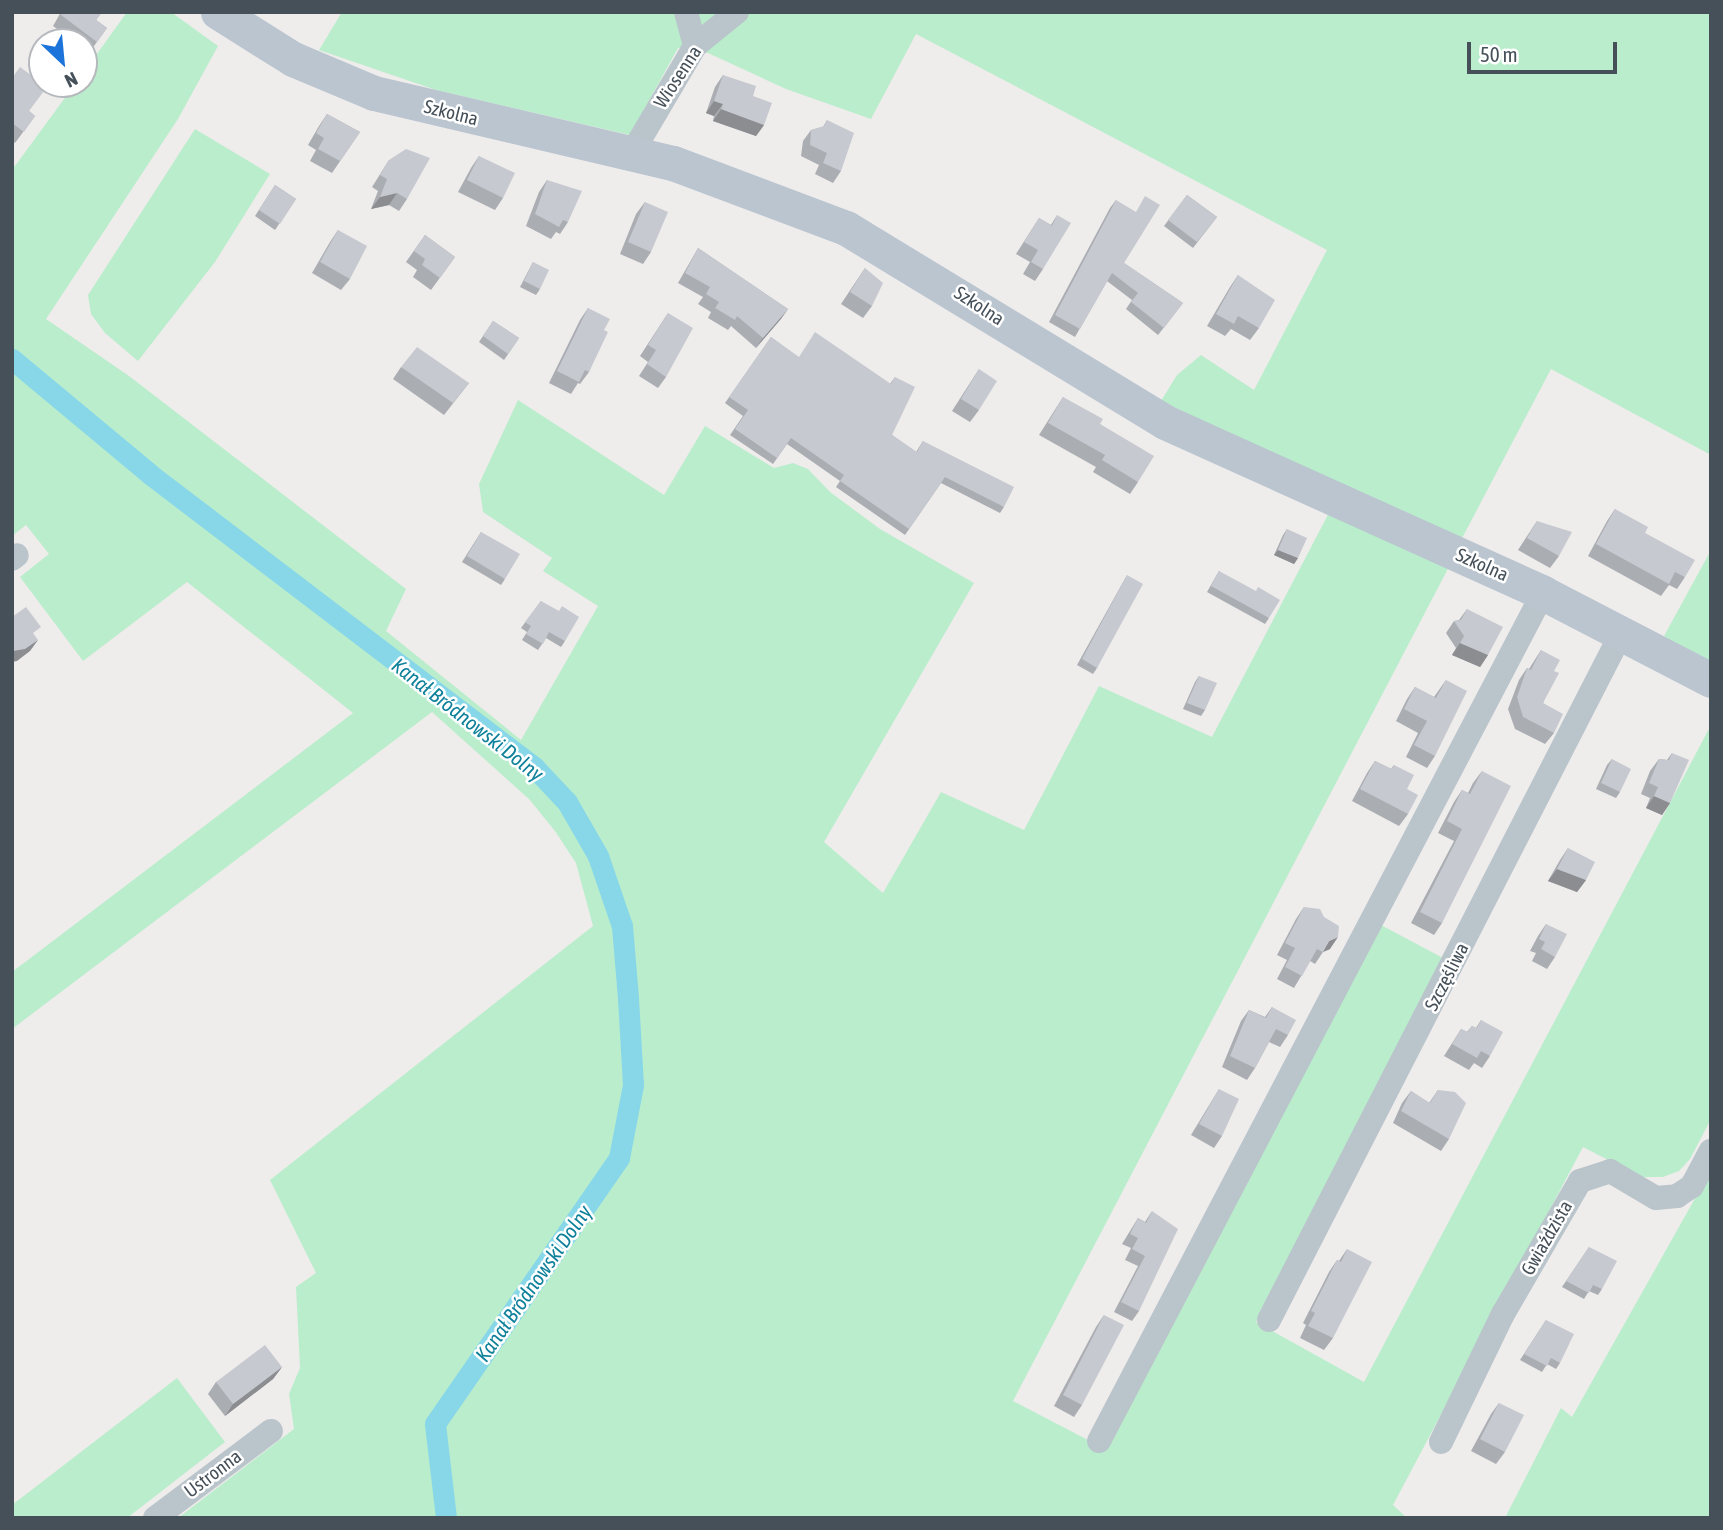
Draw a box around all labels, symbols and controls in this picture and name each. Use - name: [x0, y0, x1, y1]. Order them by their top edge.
- north arrow: [28, 28, 98, 98]
- scale bar: [1471, 28, 1622, 72]
- street label: Wiosenna: [649, 42, 707, 112]
- text: 50 m: [1480, 42, 1518, 66]
- text: N: [61, 68, 81, 92]
- street label: Szkolna: [422, 95, 480, 131]
- street label: Szkolna: [950, 282, 1008, 330]
- street label: Szkolna: [1452, 543, 1512, 587]
- water label: Kanał Bródnowski Dolny: [387, 652, 549, 786]
- street label: Szczęśliwa: [1420, 939, 1474, 1015]
- street label: Gwiaździsta: [1517, 1197, 1577, 1279]
- water label: Kanał Bródnowski Dolny: [469, 1200, 597, 1366]
- street label: Ustronna: [180, 1445, 246, 1503]

